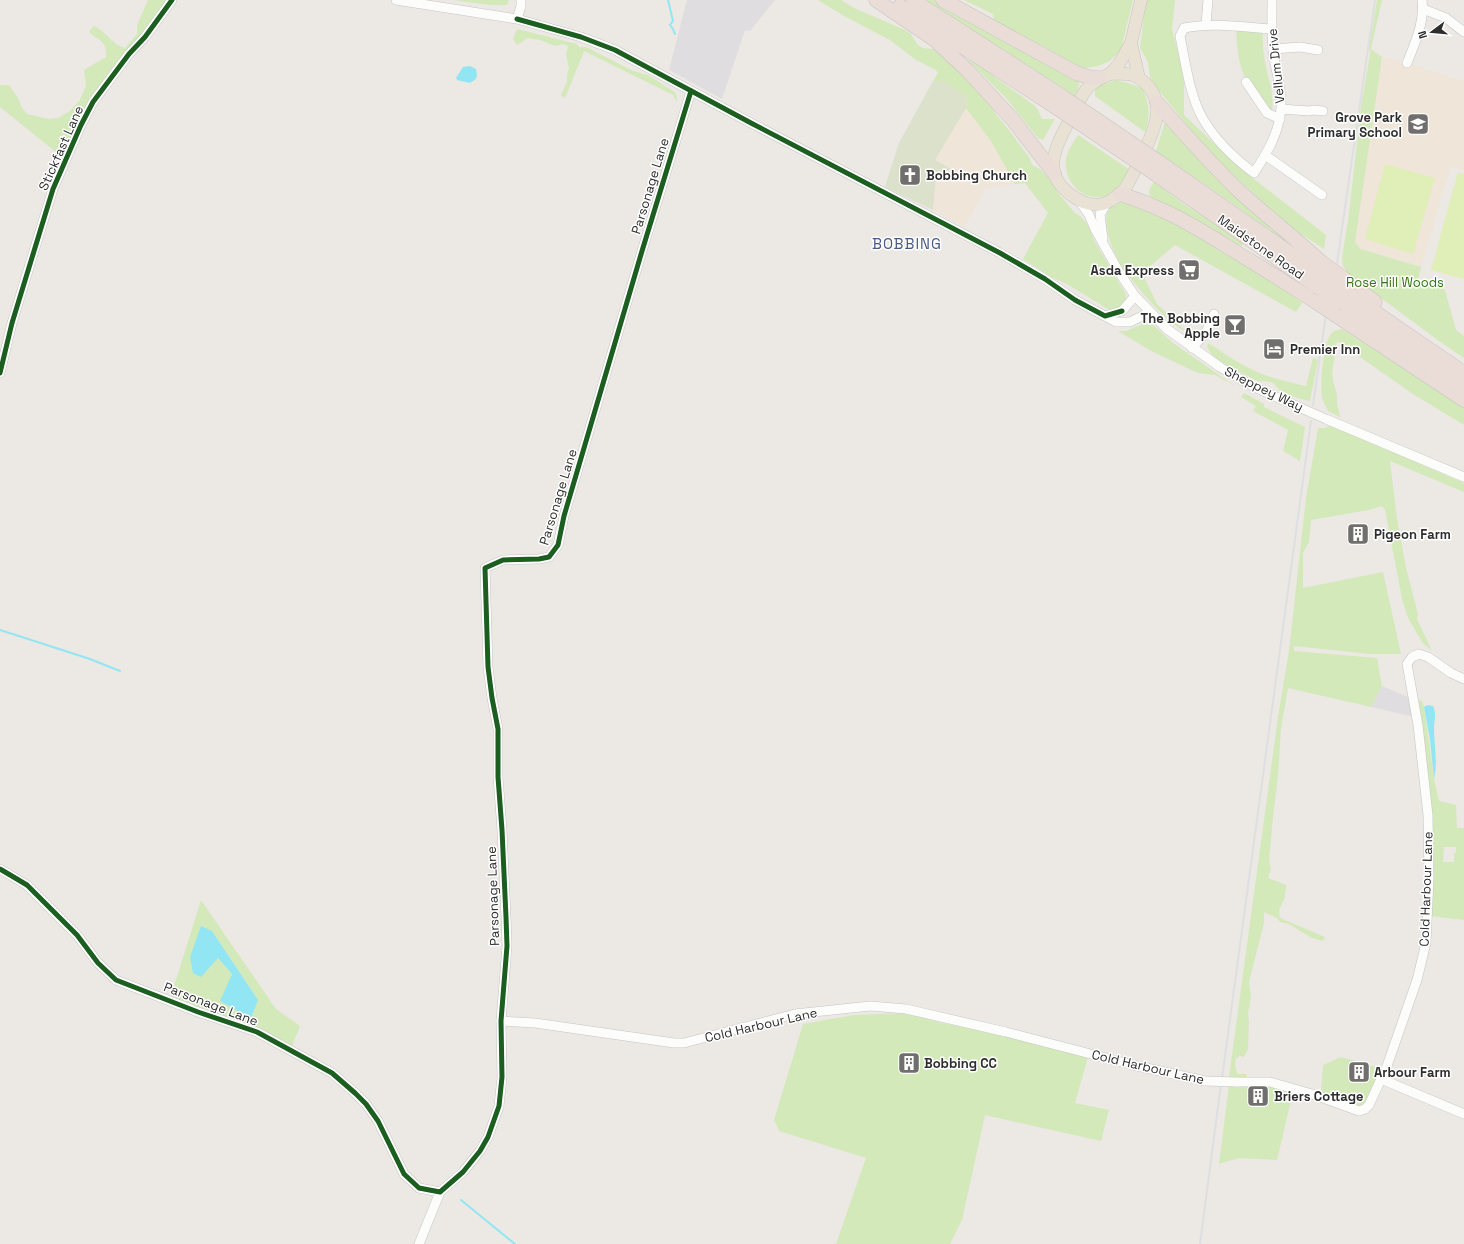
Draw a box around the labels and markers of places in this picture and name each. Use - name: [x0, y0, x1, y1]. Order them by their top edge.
- place label: Grove Park Primary School: [1308, 109, 1403, 141]
- school or university icon: Grove Park Primary School: [1405, 111, 1431, 137]
- church icon: Bobbing Church: [897, 162, 923, 188]
- place label: Bobbing Church: [926, 167, 1027, 184]
- supermarket icon: Asda Express: [1176, 257, 1202, 283]
- place label: Asda Express: [1091, 262, 1174, 279]
- place label: The Bobbing Apple: [1141, 310, 1220, 342]
- bar icon: The Bobbing Apple: [1222, 312, 1248, 338]
- hotel icon: Premier Inn: [1261, 336, 1287, 362]
- place label: Premier Inn: [1290, 341, 1360, 358]
- building icon: Pigeon Farm: [1345, 521, 1371, 547]
- place label: Pigeon Farm: [1374, 526, 1451, 543]
- building icon: Bobbing CC: [896, 1050, 922, 1076]
- place label: Bobbing CC: [924, 1055, 997, 1072]
- building icon: Arbour Farm: [1346, 1059, 1372, 1085]
- place label: Arbour Farm: [1374, 1064, 1451, 1081]
- building icon: Briers Cottage: [1245, 1083, 1271, 1109]
- place label: Briers Cottage: [1274, 1088, 1364, 1105]

